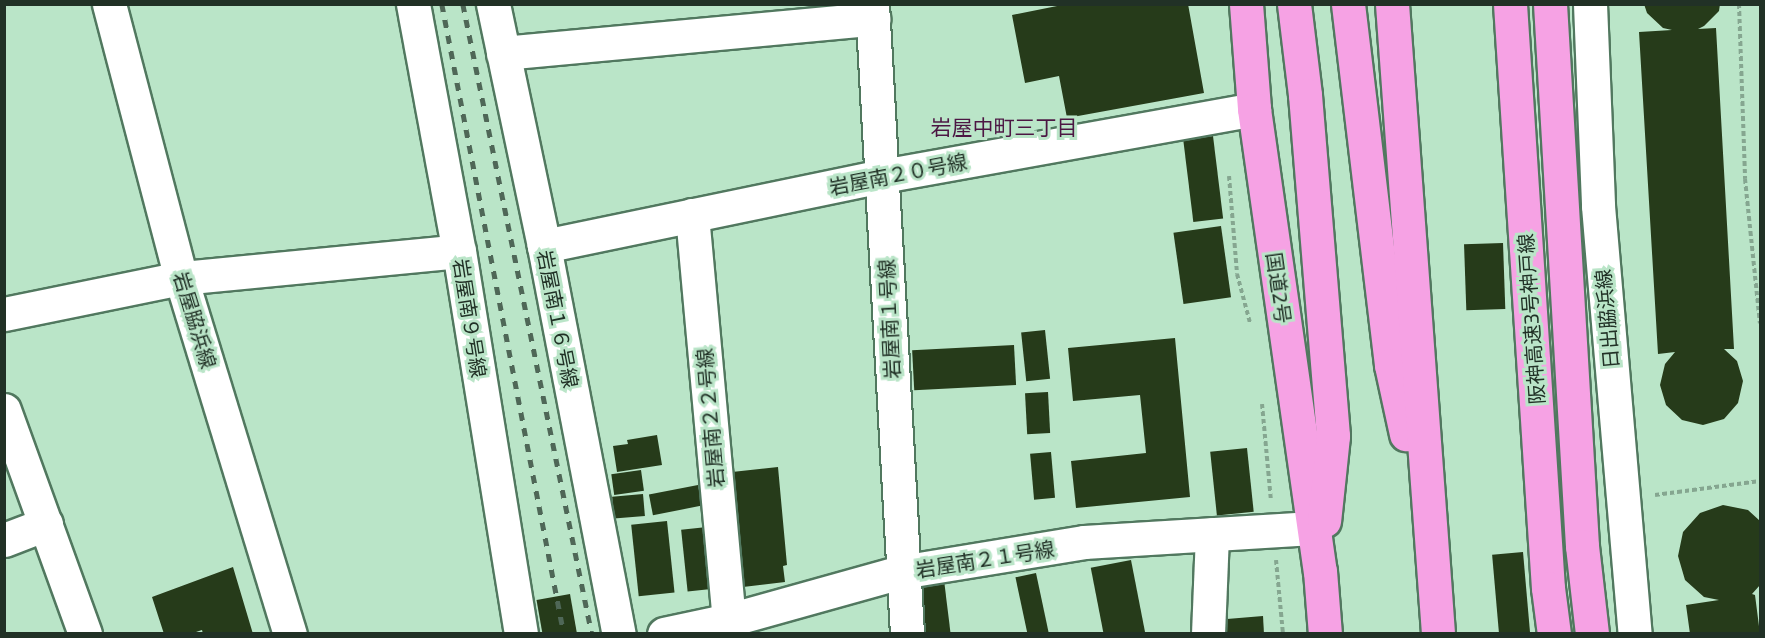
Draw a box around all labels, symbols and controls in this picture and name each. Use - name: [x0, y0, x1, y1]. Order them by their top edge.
- district label: 岩屋中町三丁目: [931, 114, 1077, 140]
- street label: 岩屋南２０号線: [827, 149, 969, 199]
- street label: 阪神高速3号神戸線: [1513, 233, 1549, 405]
- street label: 岩屋南１６号線: [533, 248, 583, 390]
- street label: 国道2号: [1262, 251, 1296, 325]
- street label: 岩屋南９号線: [449, 257, 491, 379]
- street label: 岩屋南１号線: [874, 258, 904, 380]
- street label: 日出脇浜線: [1591, 268, 1623, 370]
- street label: 岩屋脇浜線: [169, 269, 221, 371]
- street label: 岩屋南２２号線: [692, 347, 728, 489]
- street label: 岩屋南２１号線: [914, 536, 1056, 582]

